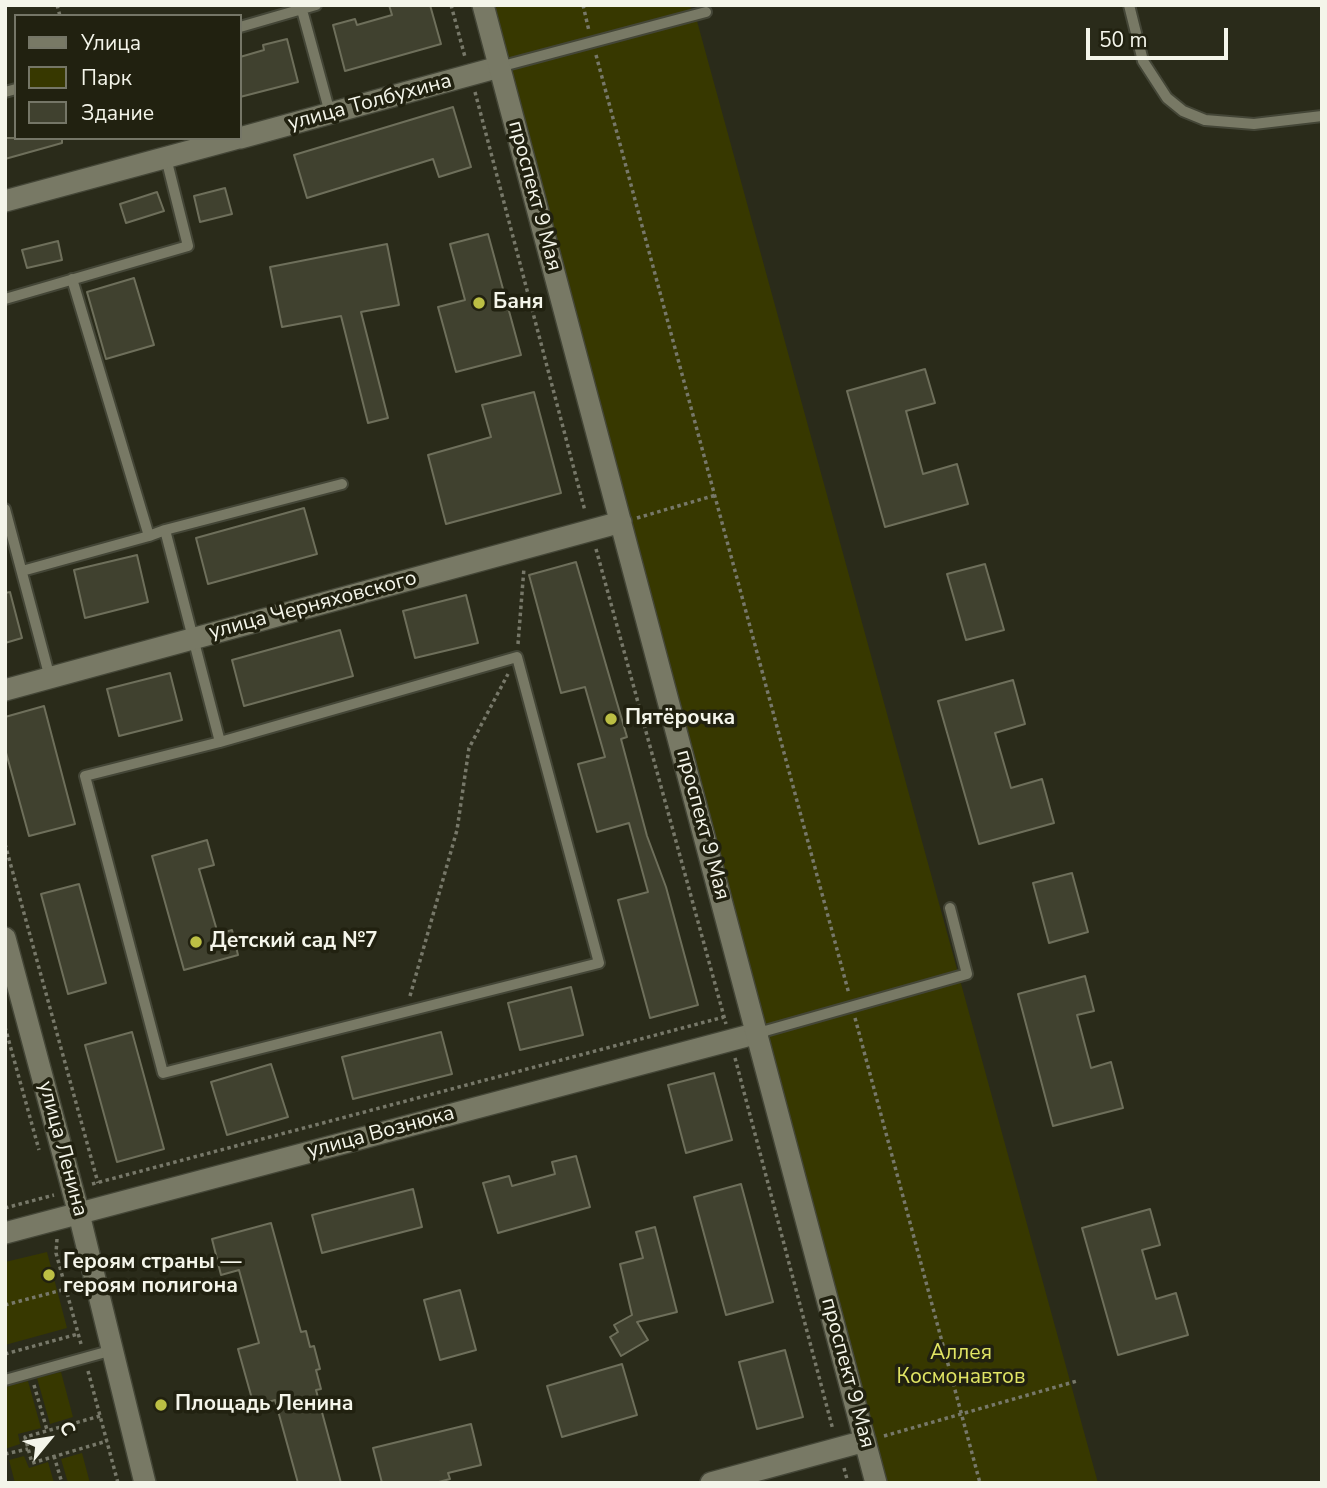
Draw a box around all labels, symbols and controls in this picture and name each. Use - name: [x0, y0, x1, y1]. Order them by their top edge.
- legend: [14, 14, 242, 140]
- scale bar: [1089, 14, 1231, 58]
- text: 50 m: [1099, 26, 1148, 54]
- text: Улица: [81, 29, 141, 57]
- text: Парк: [81, 64, 132, 92]
- street label: улица Толбухина: [285, 69, 455, 137]
- text: Здание: [81, 99, 154, 127]
- street label: проспект 9 Мая: [502, 118, 566, 274]
- place label: Баня: [493, 290, 543, 316]
- marker: Баня: [471, 295, 487, 311]
- street label: улица Черняховского: [206, 566, 420, 646]
- place label: Пятёрочка: [625, 706, 735, 732]
- marker: Пятёрочка: [603, 711, 619, 727]
- street label: проспект 9 Мая: [670, 747, 734, 903]
- place label: Детский сад №7: [210, 929, 378, 955]
- marker: Детский сад №7: [188, 934, 204, 950]
- street label: улица Ленина: [32, 1079, 92, 1219]
- street label: улица Вознюка: [305, 1101, 457, 1165]
- place label: Героям страны — героям полигона: [63, 1250, 242, 1300]
- marker: Героям страны — героям полигона: [41, 1267, 57, 1283]
- street label: проспект 9 Мая: [815, 1295, 879, 1451]
- park label: Аллея Космонавтов: [897, 1341, 1025, 1391]
- place label: Площадь Ленина: [175, 1392, 354, 1418]
- marker: Площадь Ленина: [153, 1397, 169, 1413]
- north arrow: [14, 1404, 84, 1474]
- text: С: [53, 1416, 82, 1441]

